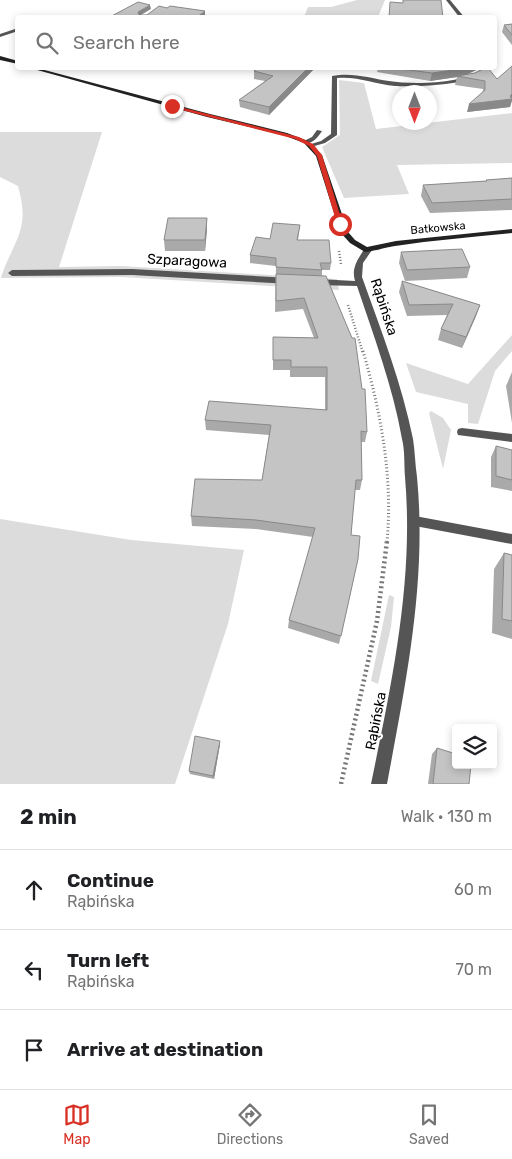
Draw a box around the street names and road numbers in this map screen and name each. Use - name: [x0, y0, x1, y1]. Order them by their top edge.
- street label: Batkowska: [410, 219, 466, 237]
- street label: Szparagowa: [147, 250, 227, 272]
- street label: Rąbińska: [367, 276, 401, 338]
- street label: Rąbińska: [362, 690, 390, 752]

